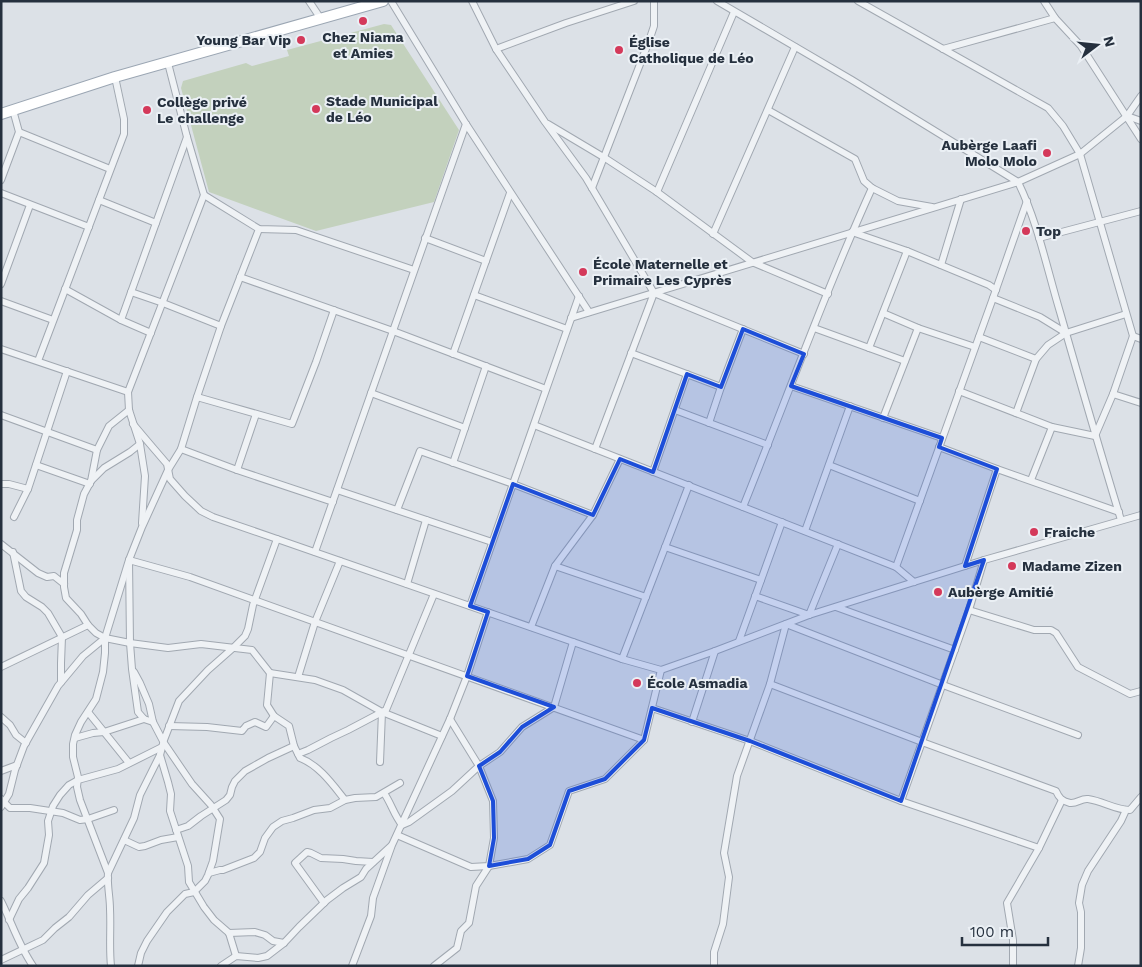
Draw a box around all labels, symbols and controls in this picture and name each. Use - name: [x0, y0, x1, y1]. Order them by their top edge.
- marker: Chez Niama et Amies: [357, 15, 369, 27]
- north arrow: [1072, 20, 1122, 70]
- place label: Chez Niama et Amies: [322, 29, 405, 61]
- place label: Young Bar Vip: [196, 32, 291, 48]
- marker: Young Bar Vip: [295, 34, 307, 46]
- place label: Église Catholique de Léo: [629, 34, 754, 66]
- text: N: [1100, 34, 1119, 49]
- marker: Église Catholique de Léo: [613, 44, 625, 56]
- place label: Stade Municipal de Léo: [326, 93, 438, 125]
- place label: Collège privé Le challenge: [157, 94, 247, 126]
- marker: Stade Municipal de Léo: [310, 103, 322, 115]
- marker: Collège privé Le challenge: [141, 104, 153, 116]
- place label: Aubèrge Laafi Molo Molo: [941, 137, 1037, 169]
- marker: Aubèrge Laafi Molo Molo: [1041, 147, 1053, 159]
- place label: Top: [1036, 223, 1061, 239]
- marker: Top: [1020, 225, 1032, 237]
- place label: École Maternelle et Primaire Les Cyprès: [593, 256, 732, 288]
- marker: École Maternelle et Primaire Les Cyprès: [577, 266, 589, 278]
- place label: Fraiche: [1044, 524, 1095, 540]
- marker: Fraiche: [1028, 526, 1040, 538]
- place label: Madame Zizen: [1022, 558, 1122, 574]
- marker: Madame Zizen: [1006, 560, 1018, 572]
- place label: Aubèrge Amitié: [948, 584, 1054, 600]
- marker: Aubèrge Amitié: [932, 586, 944, 598]
- place label: École Asmadia: [647, 675, 748, 691]
- marker: École Asmadia: [631, 677, 643, 689]
- scale bar: [962, 914, 1048, 946]
- text: 100 m: [970, 923, 1014, 941]

